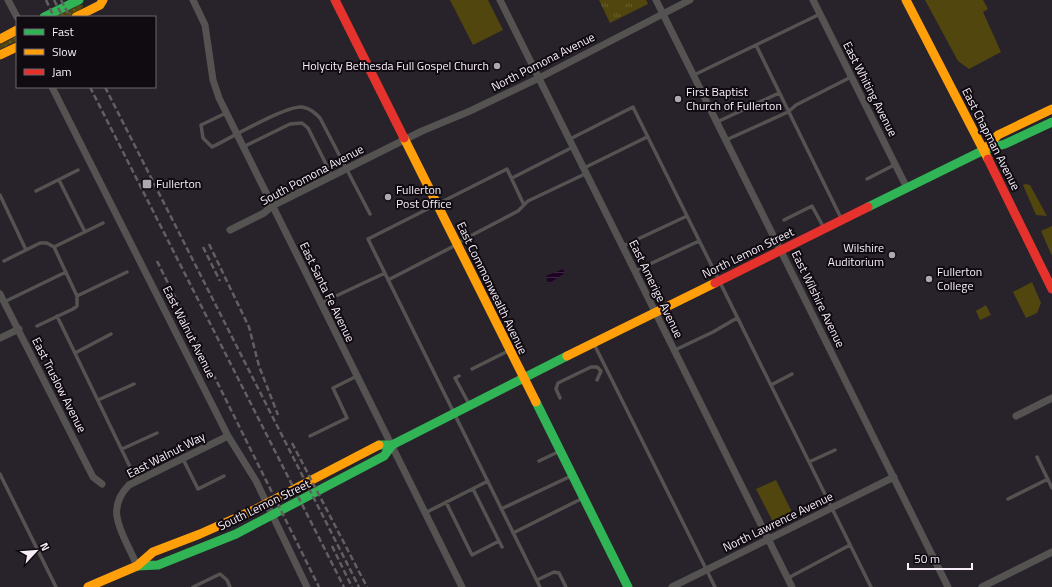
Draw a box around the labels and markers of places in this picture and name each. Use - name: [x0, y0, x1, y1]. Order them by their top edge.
- place label: Holycity Bethesda Full Gospel Church: [302, 56, 489, 75]
- marker: Holycity Bethesda Full Gospel Church: [492, 61, 502, 71]
- place label: First Baptist Church of Fullerton: [686, 82, 782, 115]
- marker: First Baptist Church of Fullerton: [673, 94, 683, 104]
- place label: Fullerton: [156, 174, 201, 193]
- marker: Fullerton: [141, 178, 153, 190]
- place label: Fullerton Post Office: [396, 180, 452, 213]
- marker: Fullerton Post Office: [383, 192, 393, 202]
- place label: Wilshire Auditorium: [828, 238, 884, 271]
- marker: Wilshire Auditorium: [887, 250, 897, 260]
- place label: Fullerton College: [937, 262, 982, 295]
- marker: Fullerton College: [924, 274, 934, 284]

